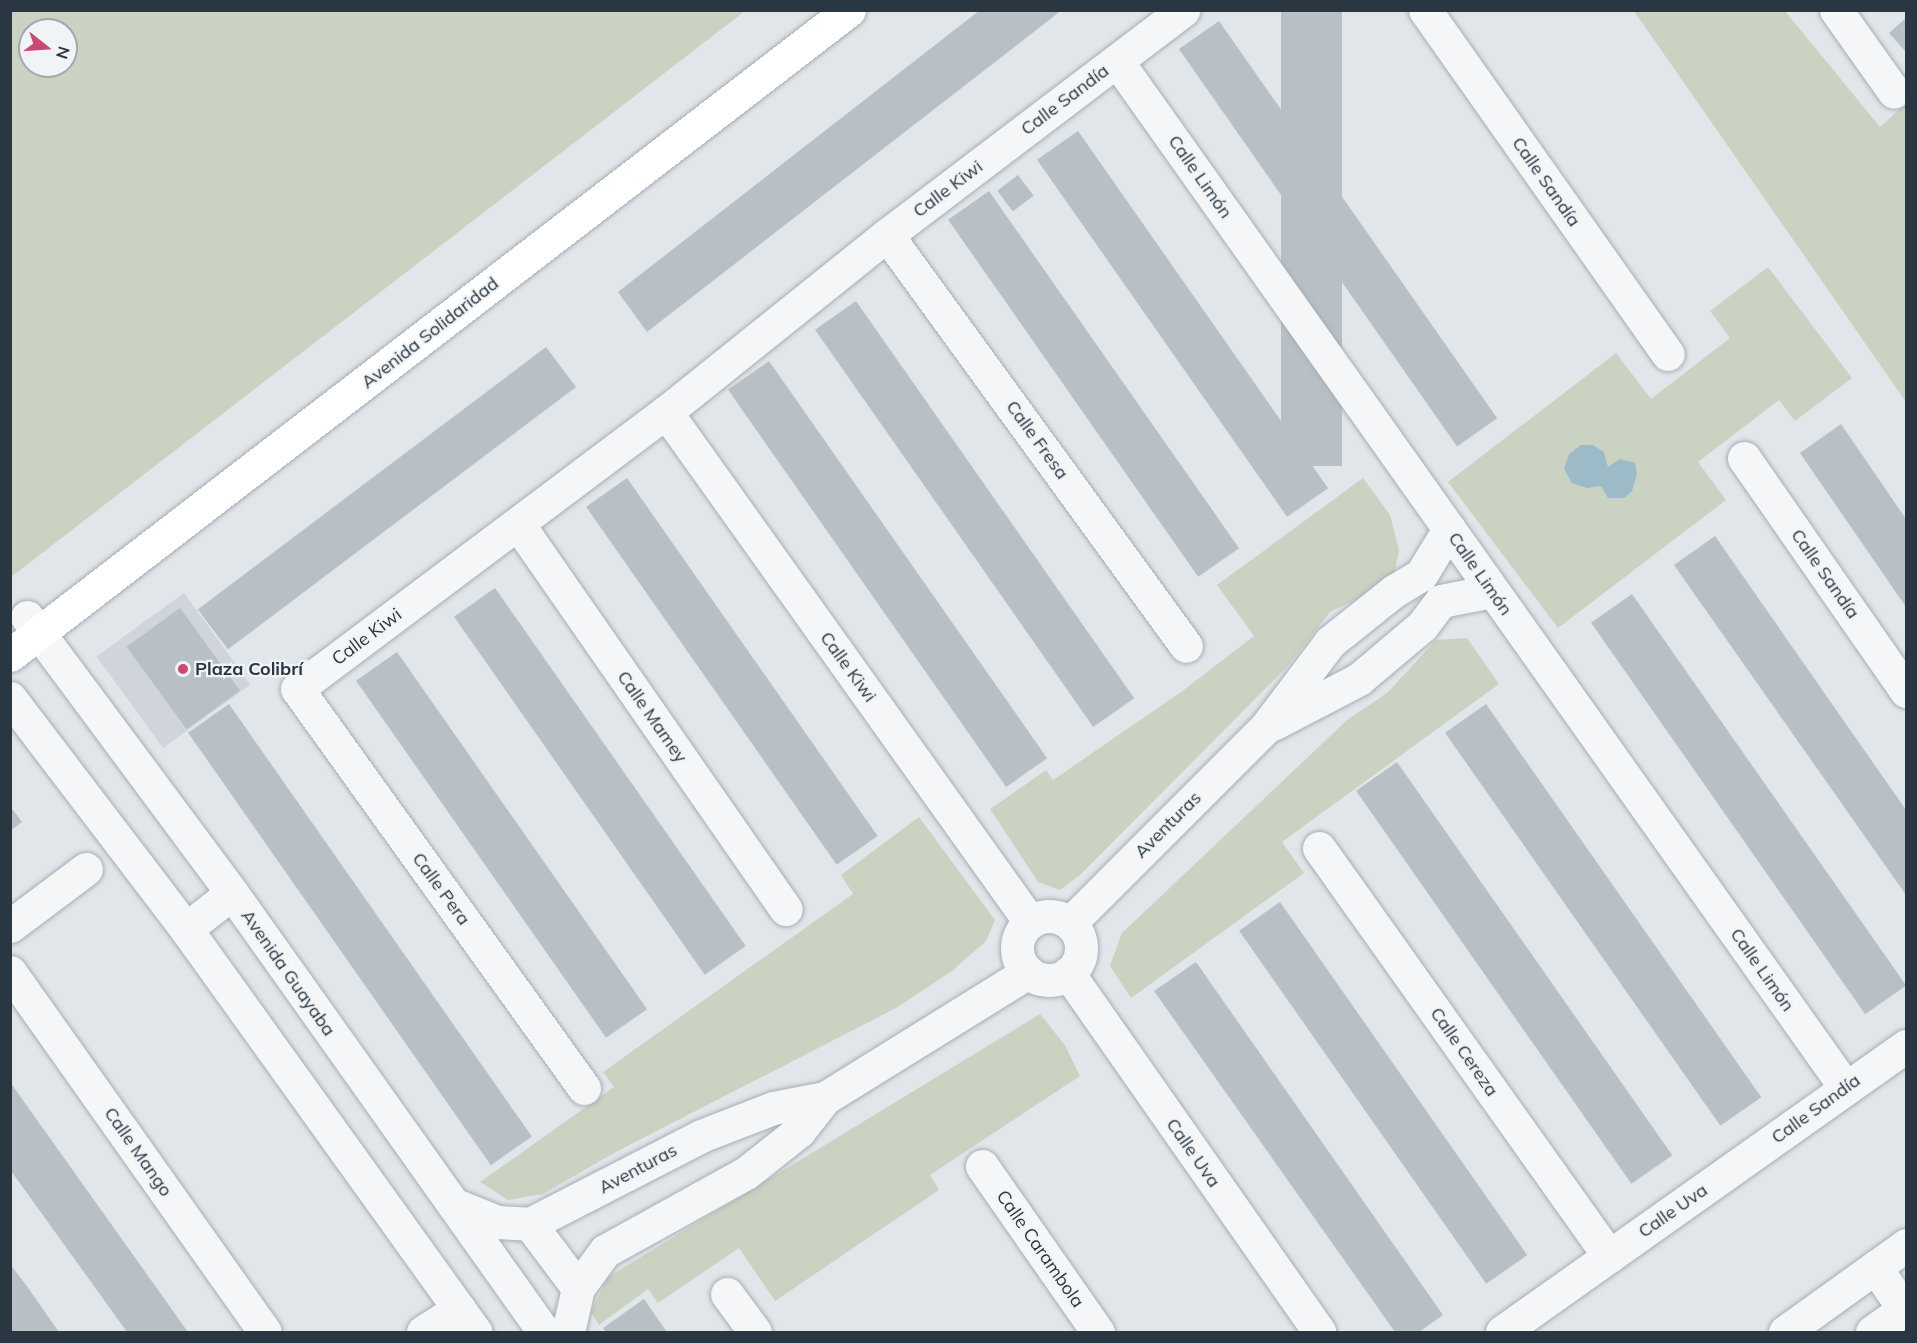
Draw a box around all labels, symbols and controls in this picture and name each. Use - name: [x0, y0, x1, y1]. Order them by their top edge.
- north arrow: [18, 18, 78, 78]
- text: N: [52, 44, 75, 61]
- street label: Calle Sandía: [1017, 60, 1113, 140]
- street label: Calle Limón: [1163, 131, 1237, 223]
- street label: Calle Sandía: [1507, 133, 1585, 231]
- street label: Calle Kiwi: [909, 156, 987, 222]
- street label: Avenida Solidaridad: [357, 273, 503, 393]
- street label: Calle Fresa: [1001, 397, 1073, 483]
- street label: Calle Sandía: [1786, 525, 1864, 623]
- street label: Calle Limón: [1443, 528, 1517, 620]
- street label: Calle Kiwi: [328, 604, 406, 670]
- street label: Calle Kiwi: [815, 628, 881, 706]
- place label: Plaza Colibrí: [195, 658, 303, 680]
- marker: Plaza Colibrí: [176, 662, 190, 676]
- street label: Calle Mamey: [612, 667, 692, 767]
- street label: Aventuras: [1130, 787, 1206, 863]
- street label: Calle Pera: [408, 849, 474, 929]
- street label: Avenida Guayaba: [236, 906, 340, 1040]
- street label: Calle Limón: [1725, 924, 1799, 1016]
- street label: Calle Cereza: [1425, 1003, 1503, 1101]
- street label: Calle Sandía: [1767, 1070, 1865, 1148]
- street label: Calle Mango: [99, 1103, 177, 1201]
- street label: Calle Uva: [1161, 1114, 1225, 1192]
- street label: Aventuras: [595, 1139, 681, 1199]
- street label: Calle Uva: [1634, 1179, 1712, 1243]
- street label: Calle Carambola: [992, 1186, 1088, 1312]

